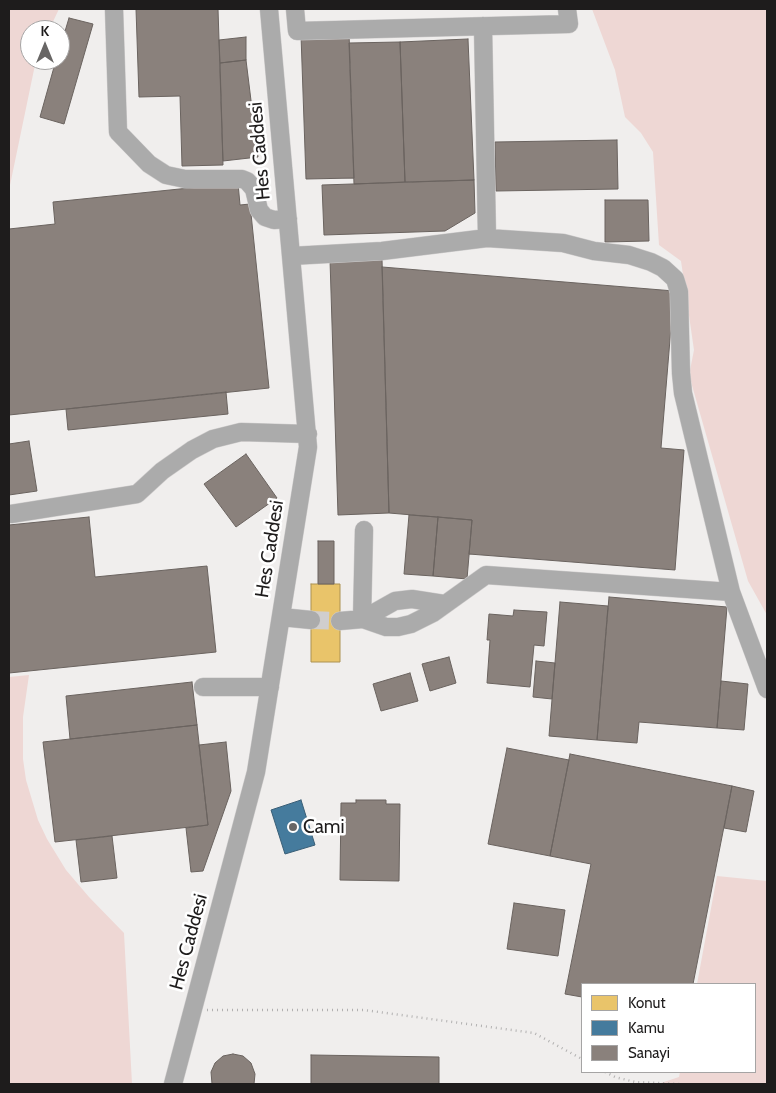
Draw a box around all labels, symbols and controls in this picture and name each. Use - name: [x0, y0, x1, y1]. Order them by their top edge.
- north arrow: [20, 20, 70, 70]
- text: K: [41, 22, 49, 40]
- street label: Hes Caddesi: [244, 101, 276, 201]
- street label: Hes Caddesi: [251, 499, 289, 599]
- place label: Cami: [303, 816, 345, 838]
- marker: Cami: [287, 821, 299, 833]
- street label: Hes Caddesi: [165, 891, 213, 993]
- legend: [581, 983, 756, 1073]
- text: Konut: [628, 994, 666, 1012]
- text: Kamu: [628, 1019, 665, 1037]
- text: Sanayi: [628, 1044, 670, 1062]

